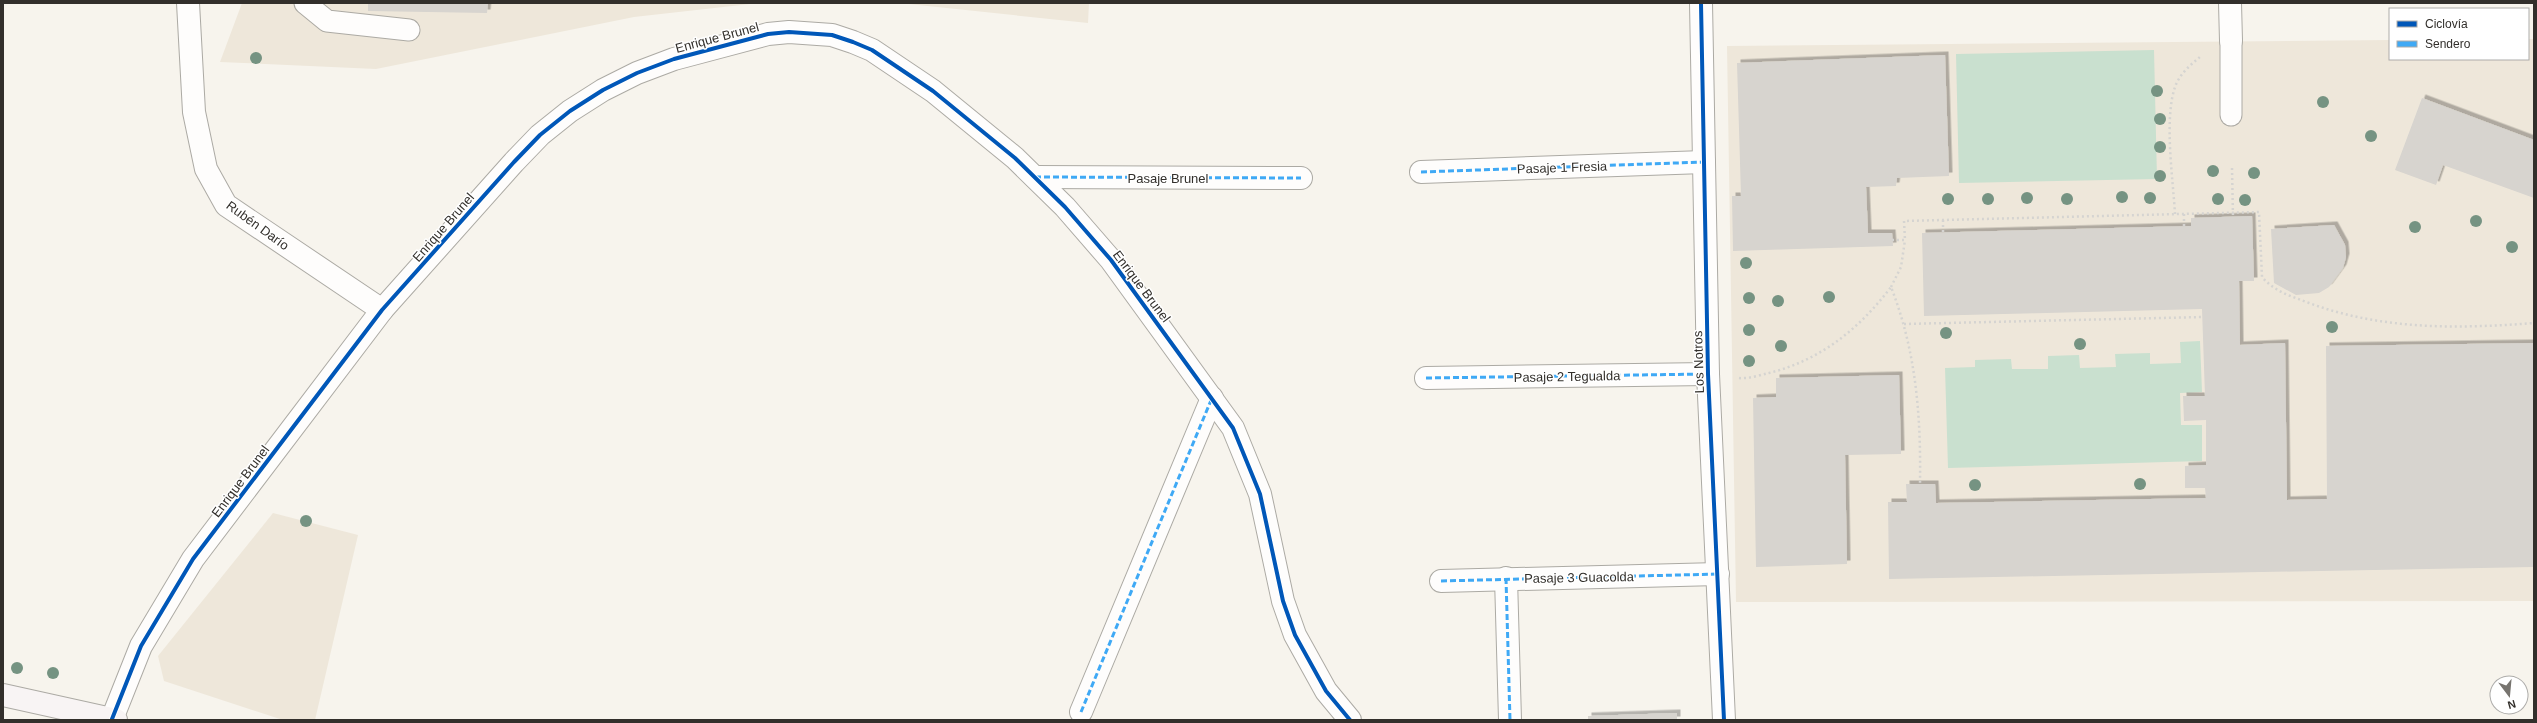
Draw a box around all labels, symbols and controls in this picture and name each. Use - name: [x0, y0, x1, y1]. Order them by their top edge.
- legend: [2389, 8, 2529, 60]
- text: Ciclovía: [2425, 17, 2468, 31]
- street label: Enrique Brunel: [674, 19, 761, 56]
- text: Sendero: [2425, 37, 2471, 51]
- street label: Pasaje 1 Fresia: [1517, 158, 1608, 177]
- street label: Pasaje Brunel: [1128, 171, 1209, 186]
- street label: Enrique Brunel: [410, 190, 477, 265]
- street label: Rubén Darío: [223, 198, 292, 253]
- street label: Enrique Brunel: [1110, 247, 1174, 325]
- street label: Los Notros: [1690, 330, 1707, 394]
- street label: Pasaje 2 Tegualda: [1514, 368, 1621, 385]
- street label: Enrique Brunel: [209, 442, 272, 520]
- street label: Pasaje 3 Guacolda: [1524, 569, 1635, 586]
- north arrow: [2489, 675, 2529, 715]
- text: N: [2506, 698, 2517, 711]

